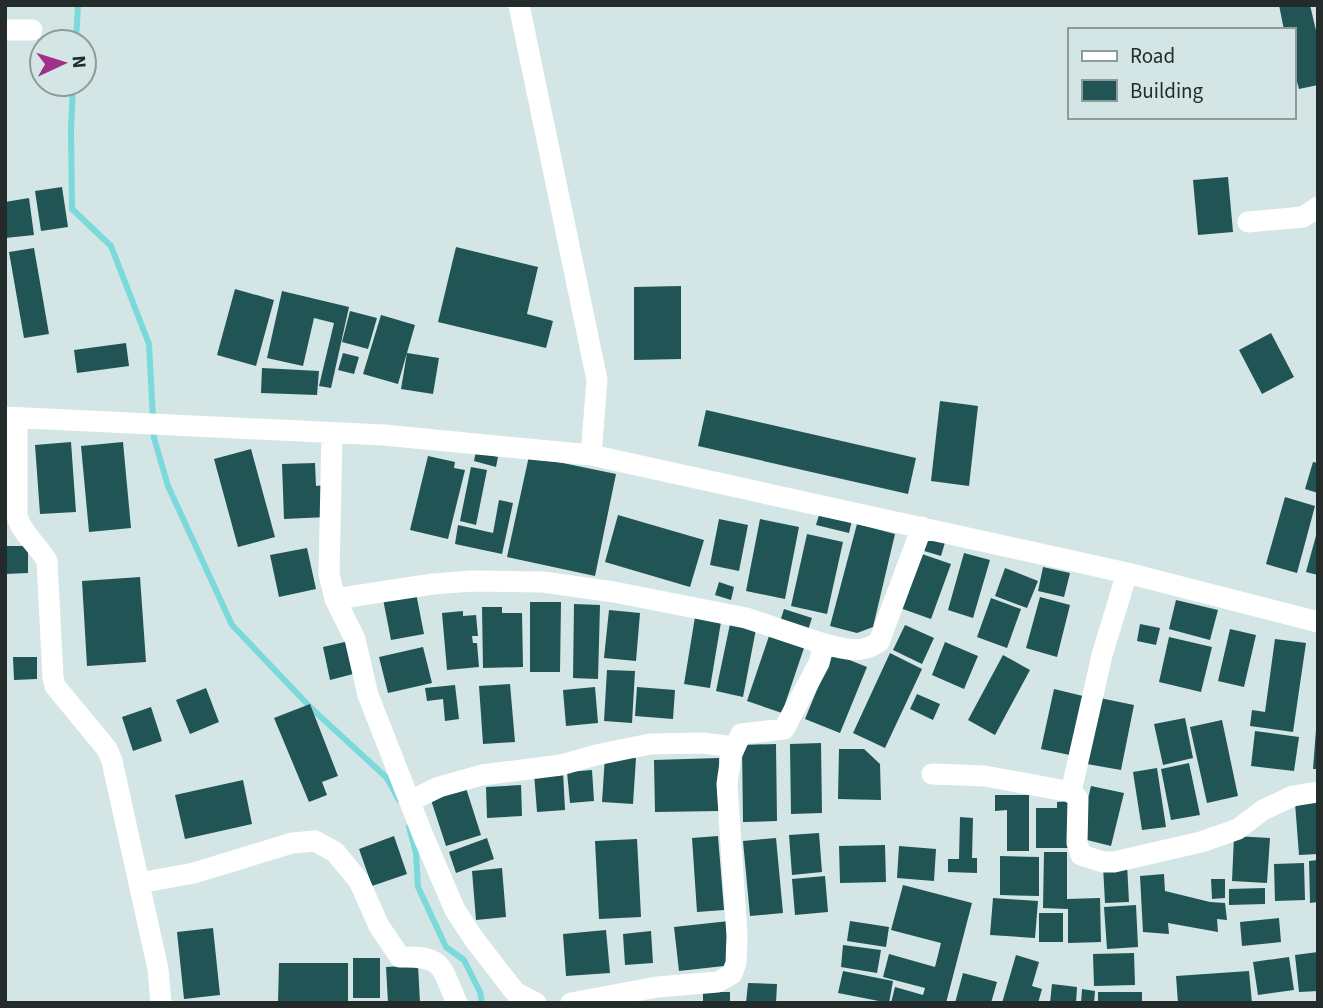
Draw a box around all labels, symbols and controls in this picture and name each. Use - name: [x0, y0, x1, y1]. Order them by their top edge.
- north arrow: [28, 28, 98, 98]
- legend: [1068, 28, 1295, 119]
- text: Road: [1130, 41, 1175, 71]
- text: N: [65, 55, 92, 69]
- text: Building: [1130, 76, 1204, 106]

